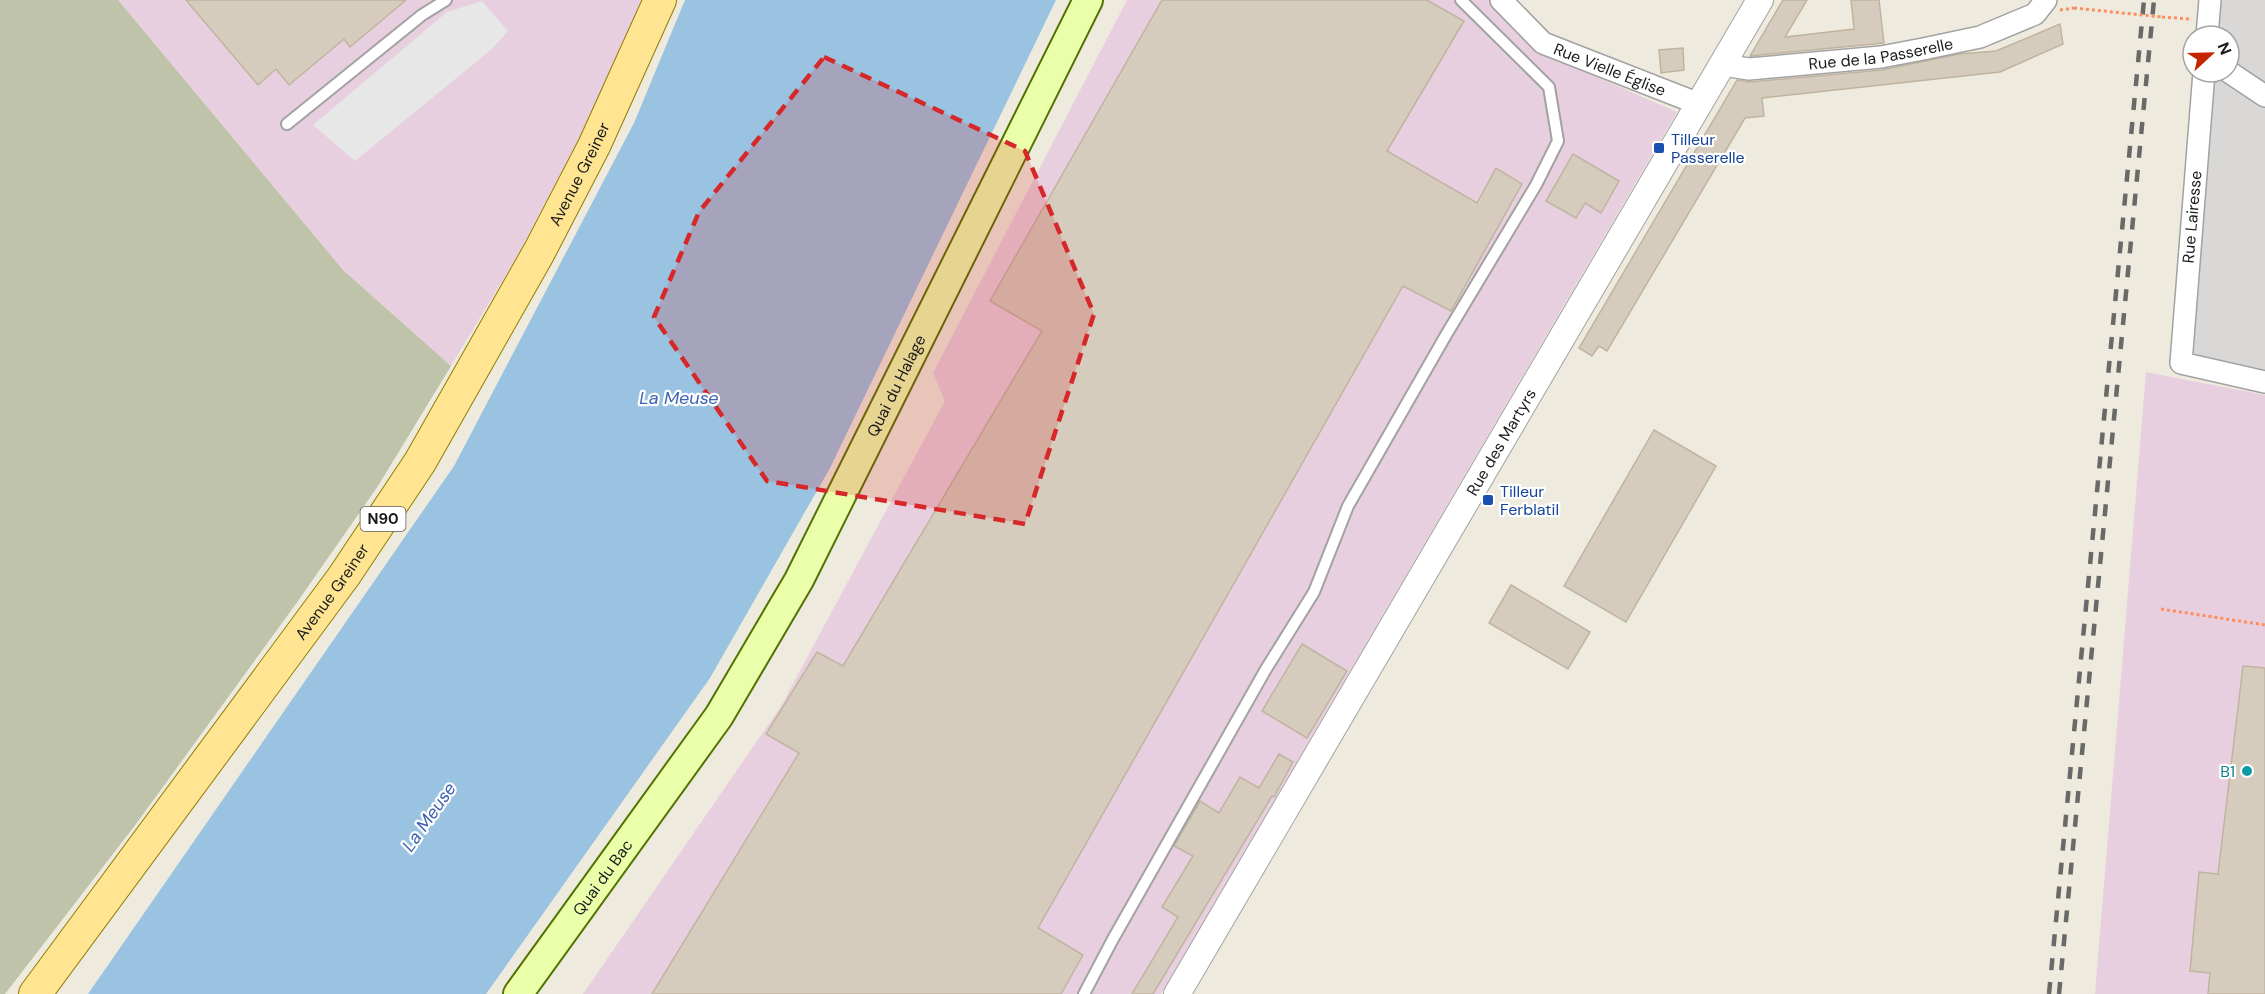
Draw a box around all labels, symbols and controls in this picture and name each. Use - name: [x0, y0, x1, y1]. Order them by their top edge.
- north arrow: [2181, 24, 2241, 84]
- street label: Rue de la Passerelle: [1808, 32, 1955, 74]
- street label: Rue Vielle Église: [1551, 38, 1669, 101]
- text: N: [2213, 39, 2236, 58]
- street label: Avenue Greiner: [544, 119, 614, 229]
- place label: Tilleur Passerelle: [1671, 129, 1745, 168]
- marker: Tilleur Passerelle: [1652, 141, 1666, 155]
- street label: Rue Lairesse: [2177, 170, 2207, 264]
- street label: Quai du Halage: [862, 331, 930, 440]
- street label: Rue des Martyrs: [1461, 385, 1540, 499]
- water label: La Meuse: [639, 386, 719, 410]
- place label: Tilleur Ferblatil: [1500, 481, 1559, 520]
- marker: Tilleur Ferblatil: [1481, 493, 1495, 507]
- road number: N90: [360, 507, 406, 531]
- street label: Avenue Greiner: [290, 539, 373, 644]
- place label: B1: [2220, 761, 2235, 782]
- marker: B1: [2240, 764, 2254, 778]
- water label: La Meuse: [396, 778, 462, 856]
- street label: Quai du Bac: [568, 835, 637, 920]

